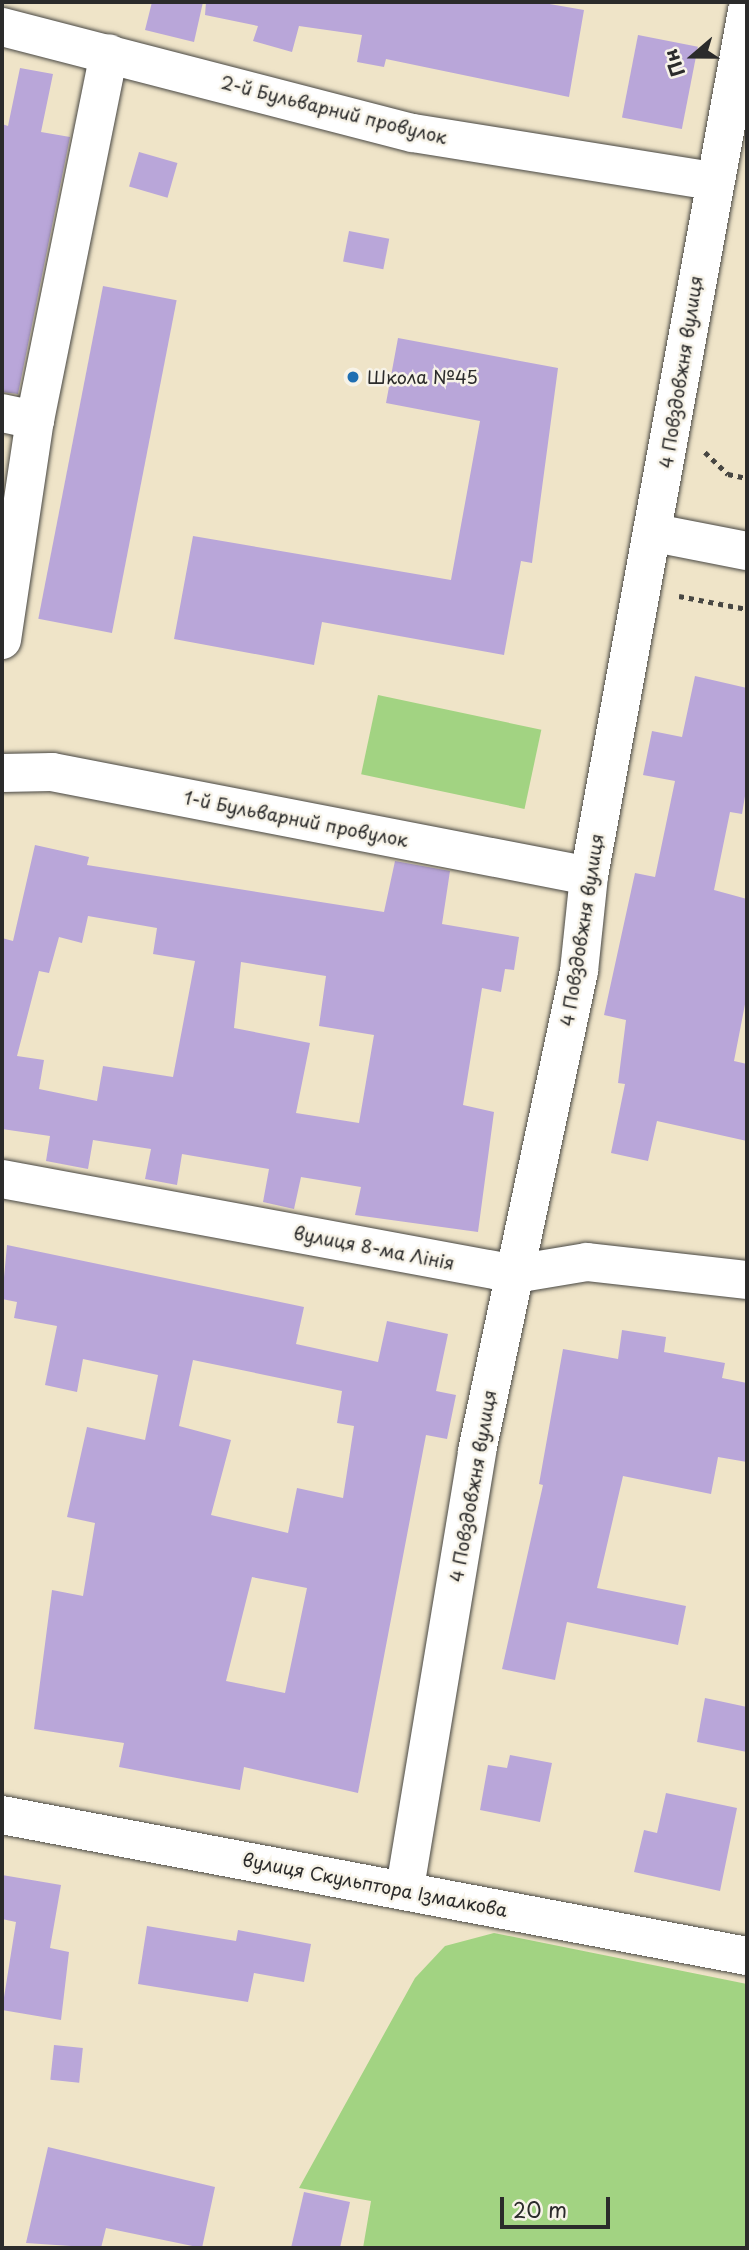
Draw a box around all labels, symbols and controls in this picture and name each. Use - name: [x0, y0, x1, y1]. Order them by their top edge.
- north arrow: [658, 21, 728, 91]
- text: Пн: [655, 45, 691, 81]
- street label: 2-й Бульварний провулок: [219, 71, 449, 149]
- street label: 4 Повздовжня вулиця: [655, 273, 707, 471]
- place label: Школа №45: [367, 366, 478, 388]
- marker: Школа №45: [345, 369, 361, 385]
- street label: 1-й Бульварний провулок: [182, 787, 410, 851]
- street label: 4 Повздовжня вулиця: [556, 831, 608, 1029]
- street label: вулиця 8-ма Лінія: [291, 1222, 457, 1274]
- street label: 4 Повздовжня вулиця: [445, 1388, 501, 1584]
- street label: вулиця Скульптора Ізмалкова: [240, 1849, 510, 1921]
- scale bar: [504, 2184, 614, 2228]
- text: 20 m: [513, 2193, 567, 2225]

